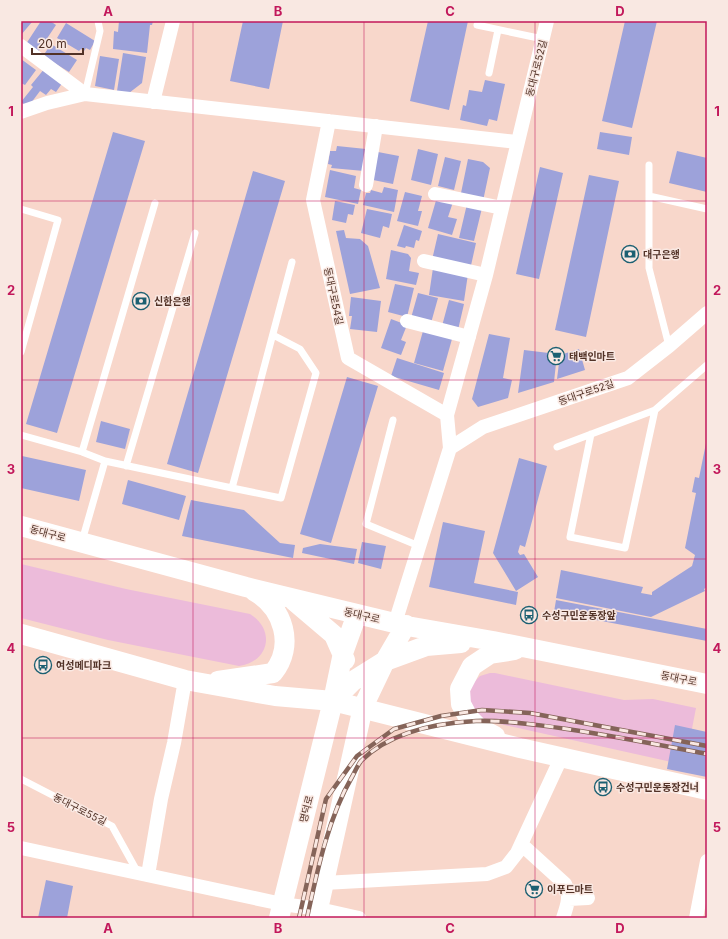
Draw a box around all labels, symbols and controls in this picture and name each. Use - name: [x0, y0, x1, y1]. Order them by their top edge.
- text: A: [103, 3, 113, 19]
- text: B: [274, 3, 283, 19]
- text: C: [445, 3, 455, 19]
- text: D: [615, 3, 625, 19]
- scale bar: [32, 30, 83, 56]
- text: 20 m: [38, 36, 67, 51]
- street label: 동대구로52길: [523, 38, 549, 98]
- text: 1: [8, 103, 14, 119]
- text: 1: [714, 103, 720, 119]
- bank icon: 대구은행: [620, 244, 640, 264]
- place label: 대구은행: [643, 248, 680, 260]
- street label: 동대구로54길: [322, 266, 346, 326]
- text: 2: [7, 282, 15, 298]
- text: 2: [713, 282, 721, 298]
- bank icon: 신한은행: [131, 291, 151, 311]
- place label: 신한은행: [154, 295, 191, 307]
- supermarket icon: 태백인마트: [546, 346, 566, 366]
- place label: 태백인마트: [569, 350, 615, 362]
- street label: 동대구로52길: [557, 377, 615, 407]
- text: 3: [7, 461, 15, 477]
- text: 3: [713, 461, 721, 477]
- street label: 동대구로: [29, 522, 67, 544]
- street label: 동대구로: [343, 605, 381, 625]
- bus stop icon: 수성구민운동장앞: [519, 605, 539, 625]
- place label: 수성구민운동장앞: [542, 609, 616, 621]
- text: 4: [7, 640, 16, 656]
- text: 4: [713, 640, 722, 656]
- bus stop icon: 여성메디파크: [33, 655, 53, 675]
- place label: 여성메디파크: [56, 659, 111, 671]
- street label: 동대구로: [660, 669, 698, 687]
- bus stop icon: 수성구민운동장건너: [593, 777, 613, 797]
- place label: 수성구민운동장건너: [616, 781, 699, 793]
- street label: 동대구로55길: [51, 790, 109, 828]
- street label: 명덕로: [297, 794, 315, 824]
- text: 5: [7, 819, 15, 835]
- text: 5: [713, 819, 721, 835]
- supermarket icon: 이푸드마트: [524, 879, 544, 899]
- place label: 이푸드마트: [547, 883, 593, 895]
- text: A: [103, 920, 113, 936]
- text: B: [274, 920, 283, 936]
- text: C: [445, 920, 455, 936]
- text: D: [615, 920, 625, 936]

